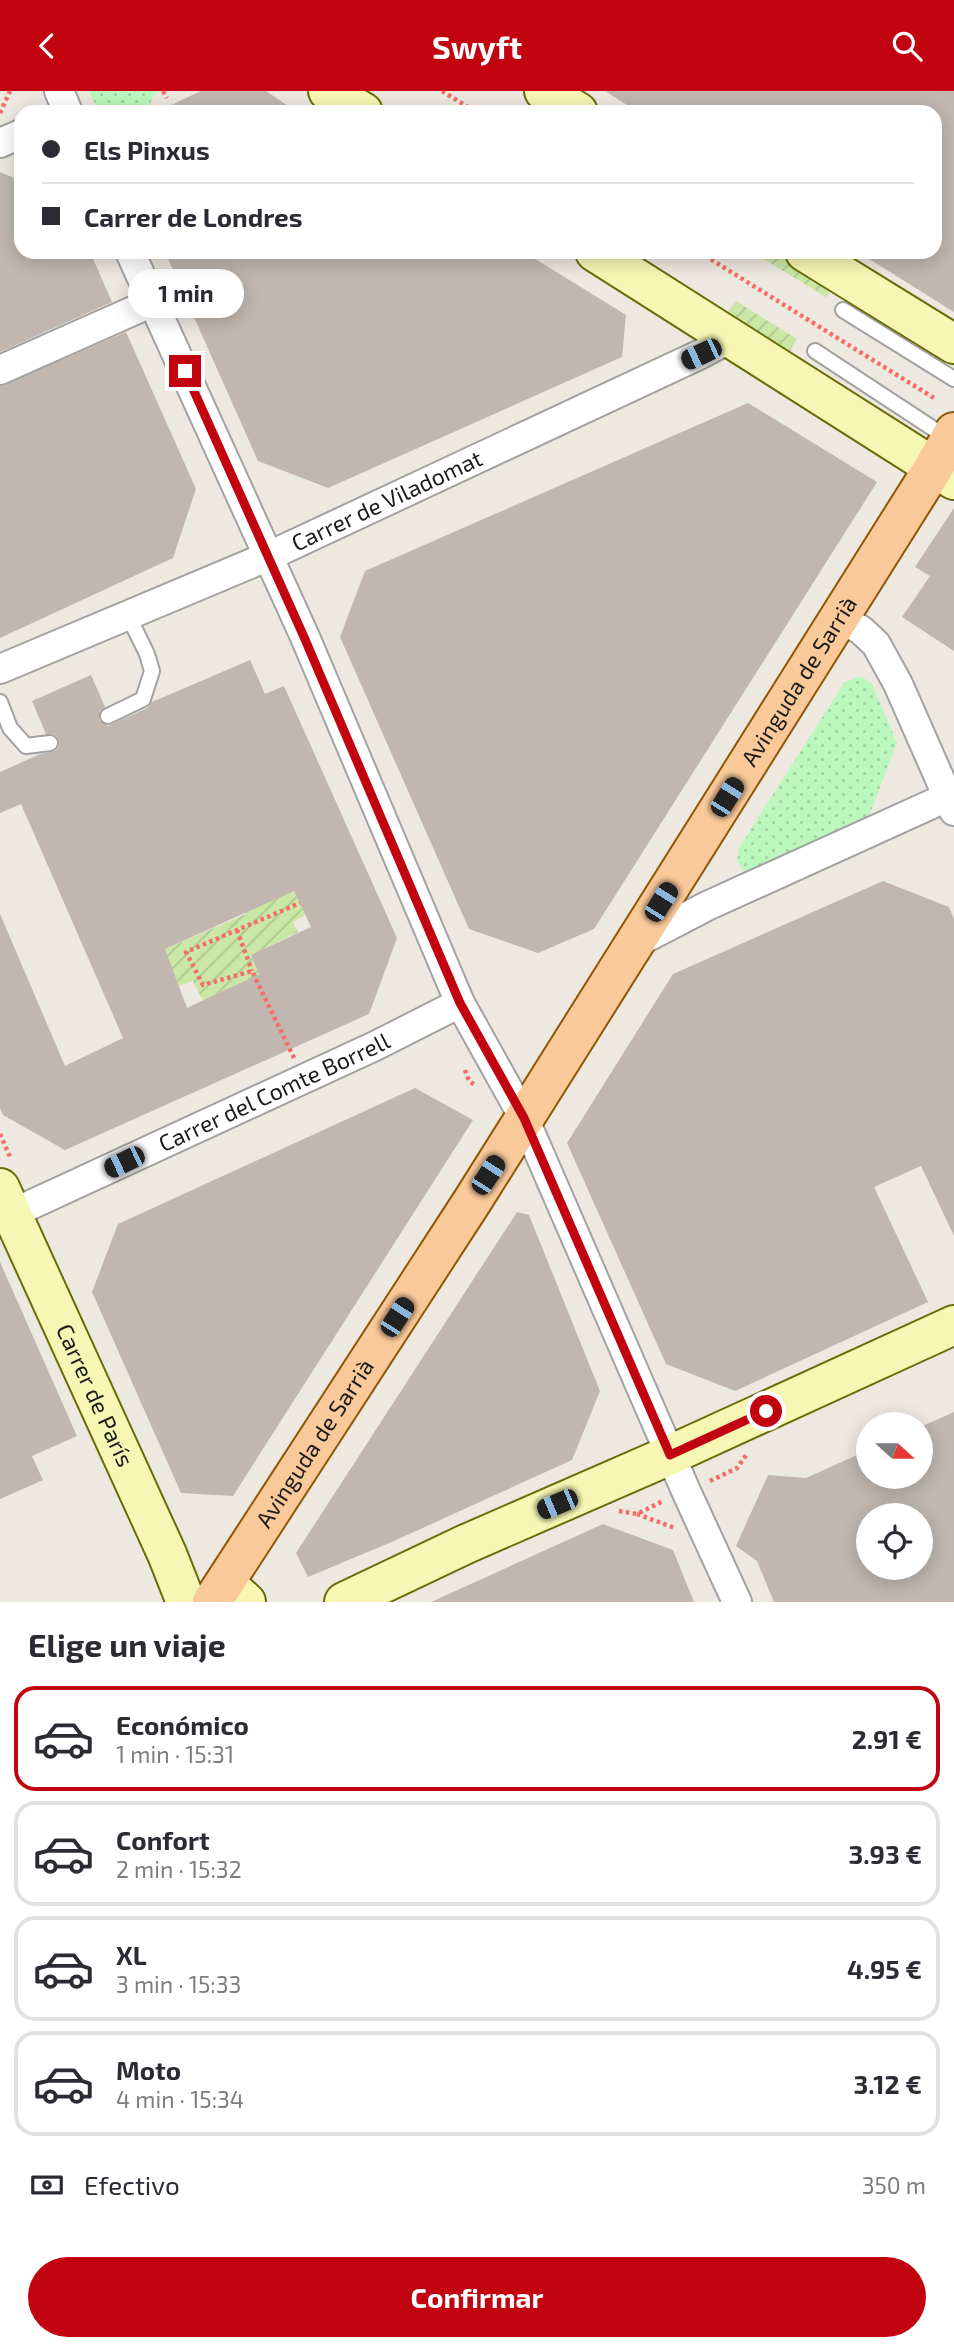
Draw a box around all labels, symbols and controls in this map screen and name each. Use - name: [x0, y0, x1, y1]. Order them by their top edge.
- icon: back: [28, 27, 66, 65]
- text: Swyft: [432, 27, 522, 65]
- icon: search: [888, 27, 926, 65]
- text: Els Pinxus: [84, 134, 210, 165]
- text: Carrer de Londres: [84, 201, 303, 232]
- callout: 1 min: [127, 269, 243, 319]
- text: 1 min: [158, 279, 214, 307]
- car: [678, 336, 725, 372]
- route end: [169, 355, 201, 387]
- street label: Carrer de Viladomat: [287, 443, 487, 557]
- street label: Avinguda de Sarrià: [735, 591, 862, 771]
- car: [707, 774, 748, 820]
- car: [641, 879, 682, 925]
- street label: Carrer del Comte Borrell: [154, 1026, 394, 1157]
- car: [101, 1143, 148, 1181]
- car: [468, 1152, 509, 1198]
- car: [377, 1294, 418, 1340]
- street label: Carrer de París: [51, 1319, 140, 1471]
- street label: Avinguda de Sarrià: [249, 1353, 379, 1532]
- route start: [750, 1395, 782, 1427]
- north arrow: [856, 1412, 933, 1489]
- map controls: [856, 1412, 933, 1580]
- car: [534, 1486, 581, 1522]
- button: locate: [856, 1503, 933, 1580]
- text: Elige un viaje: [28, 1625, 226, 1663]
- icon: car: [32, 1707, 95, 1770]
- text: Económico: [116, 1709, 249, 1740]
- text: 2.91 €: [852, 1723, 922, 1754]
- text: 1 min · 15:31: [116, 1740, 234, 1768]
- icon: car: [32, 1822, 95, 1885]
- text: Confort: [116, 1824, 210, 1855]
- text: 3.93 €: [849, 1838, 922, 1869]
- text: 2 min · 15:32: [116, 1855, 242, 1883]
- icon: car: [32, 1937, 95, 2000]
- text: XL: [116, 1939, 147, 1970]
- text: 4.95 €: [847, 1953, 922, 1984]
- text: 3 min · 15:33: [116, 1970, 241, 1998]
- icon: car: [32, 2052, 95, 2115]
- text: Moto: [116, 2054, 181, 2085]
- text: 3.12 €: [853, 2068, 922, 2099]
- text: 4 min · 15:34: [116, 2085, 244, 2113]
- icon: cash: [28, 2166, 66, 2204]
- text: Efectivo: [84, 2169, 180, 2200]
- text: 350 m: [862, 2171, 926, 2199]
- button: Confirmar: [28, 2257, 926, 2337]

